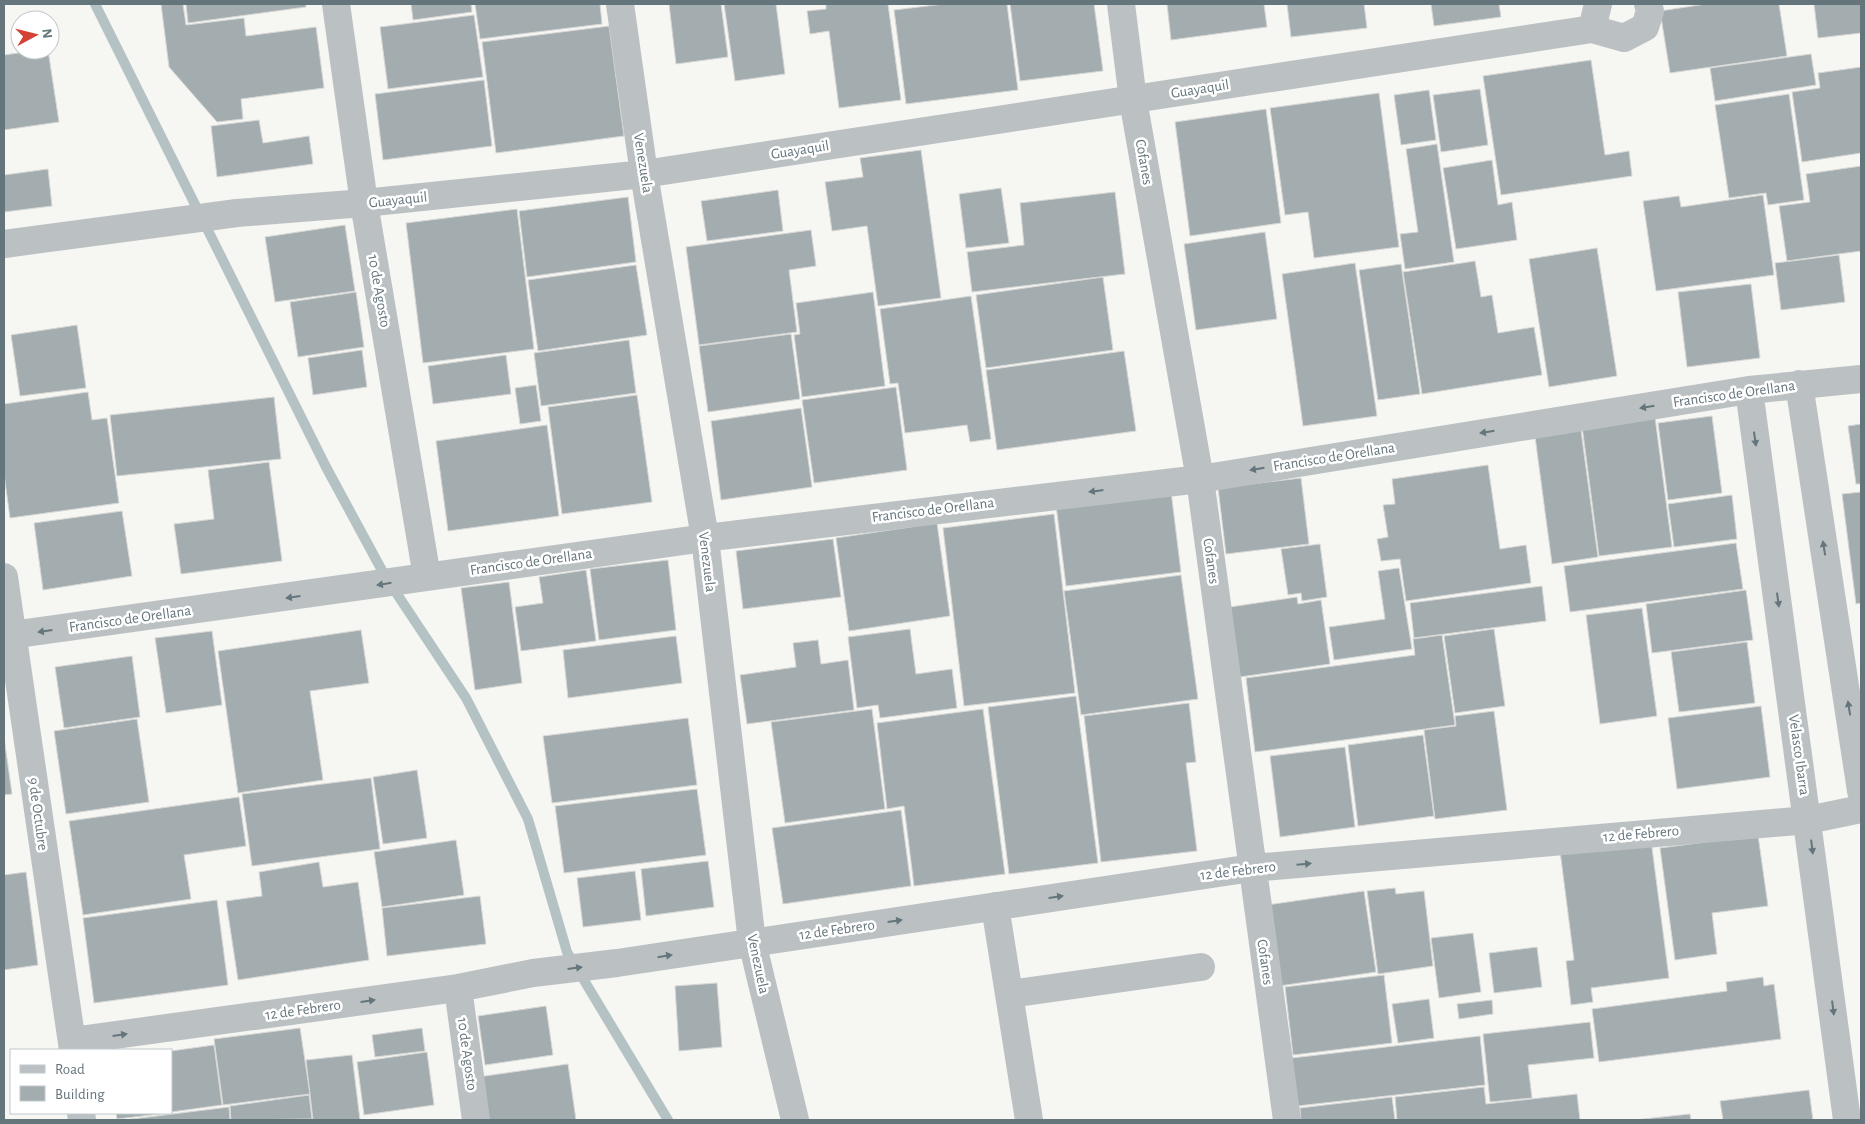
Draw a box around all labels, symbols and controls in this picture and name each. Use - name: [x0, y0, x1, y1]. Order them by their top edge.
- north arrow: [10, 10, 60, 60]
- text: N: [39, 28, 54, 39]
- street label: Guayaquil: [1170, 77, 1230, 101]
- street label: Venezuela: [631, 132, 655, 194]
- street label: Guayaquil: [770, 138, 830, 162]
- street label: Cofanes: [1133, 138, 1155, 186]
- street label: Guayaquil: [368, 189, 428, 211]
- street label: 10 de Agosto: [365, 253, 393, 329]
- street label: Francisco de Orellana: [1672, 378, 1796, 410]
- one-way arrow: [1639, 403, 1655, 411]
- one-way arrow: [1479, 429, 1495, 437]
- one-way arrow: [1751, 431, 1759, 447]
- street label: Francisco de Orellana: [1272, 440, 1396, 474]
- one-way arrow: [1249, 466, 1265, 474]
- one-way arrow: [1088, 487, 1104, 495]
- street label: Francisco de Orellana: [871, 495, 995, 525]
- street label: Venezuela: [696, 531, 718, 593]
- street label: Cofanes: [1200, 537, 1222, 585]
- one-way arrow: [1820, 539, 1828, 555]
- street label: Francisco de Orellana: [469, 546, 593, 578]
- one-way arrow: [376, 580, 392, 588]
- one-way arrow: [1774, 592, 1782, 608]
- one-way arrow: [285, 593, 301, 601]
- street label: Francisco de Orellana: [68, 603, 192, 635]
- one-way arrow: [37, 627, 53, 635]
- one-way arrow: [1844, 700, 1852, 716]
- street label: Velasco Ibarra: [1786, 714, 1812, 796]
- street label: 9 de Octubre: [25, 776, 51, 852]
- street label: 12 de Febrero: [1602, 823, 1680, 845]
- one-way arrow: [1808, 840, 1816, 856]
- street label: 12 de Febrero: [1199, 859, 1277, 883]
- one-way arrow: [1296, 859, 1312, 867]
- one-way arrow: [1048, 893, 1064, 901]
- street label: 12 de Febrero: [798, 917, 876, 943]
- one-way arrow: [888, 917, 904, 925]
- street label: Venezuela: [744, 933, 772, 995]
- street label: Cofanes: [1254, 938, 1276, 986]
- one-way arrow: [658, 951, 674, 959]
- one-way arrow: [568, 964, 584, 972]
- street label: 12 de Febrero: [264, 997, 342, 1023]
- one-way arrow: [360, 997, 376, 1005]
- one-way arrow: [1829, 1001, 1837, 1017]
- street label: 10 de Agosto: [454, 1017, 480, 1091]
- one-way arrow: [112, 1031, 128, 1039]
- legend: [10, 1049, 172, 1114]
- text: Road: [55, 1062, 85, 1077]
- text: Building: [55, 1087, 105, 1102]

